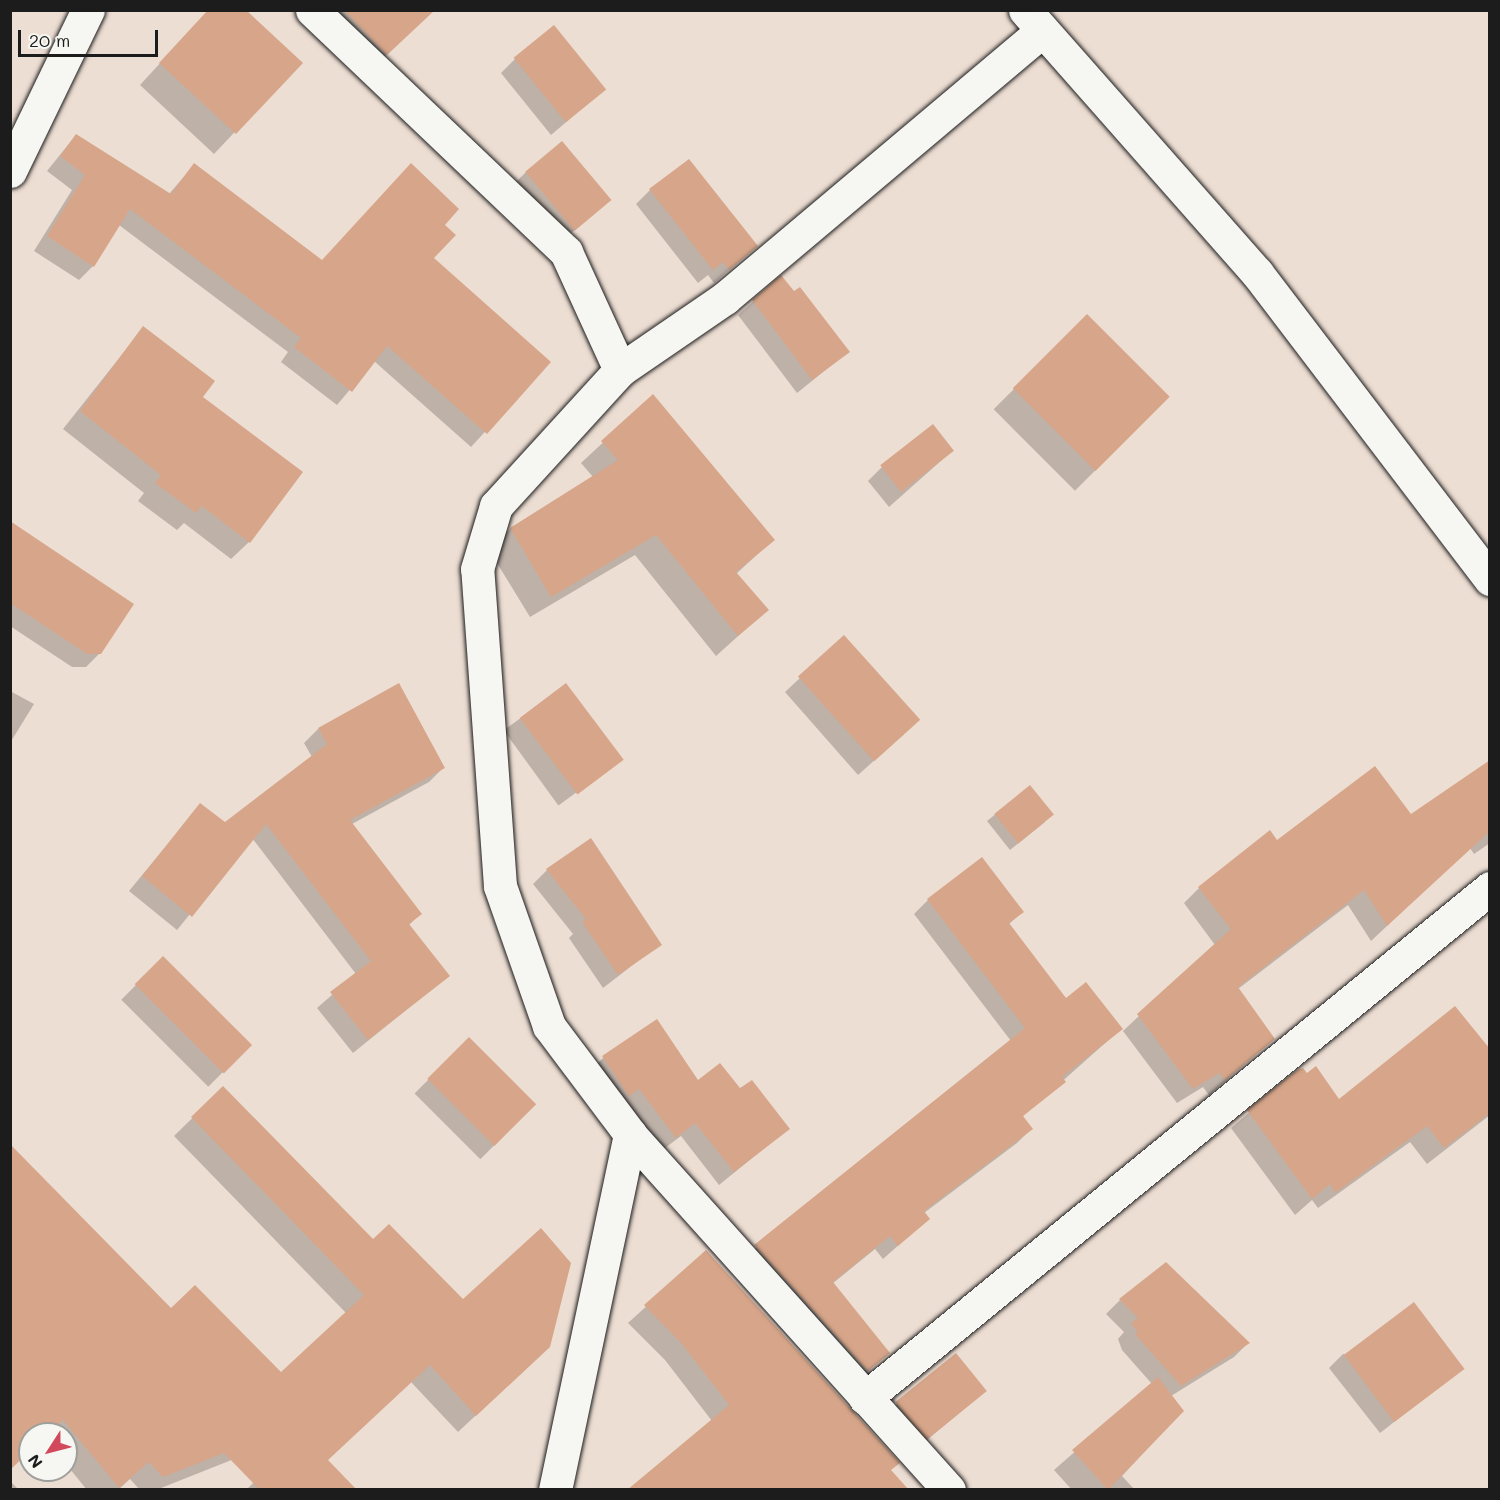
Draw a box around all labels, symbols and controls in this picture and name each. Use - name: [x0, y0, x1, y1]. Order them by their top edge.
- scale bar: [21, 18, 160, 56]
- text: 20 m: [29, 28, 70, 52]
- north arrow: [18, 1422, 78, 1482]
- text: N: [23, 1451, 47, 1473]

